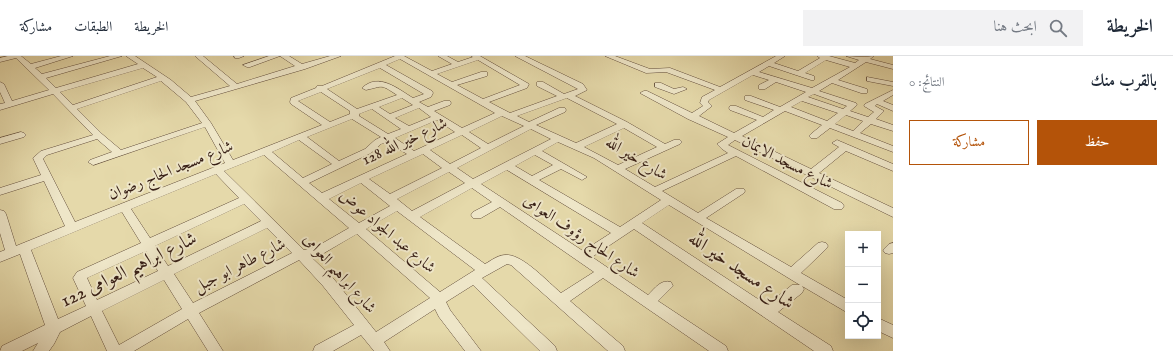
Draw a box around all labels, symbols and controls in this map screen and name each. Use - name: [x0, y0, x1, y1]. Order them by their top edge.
- search box: [803, 10, 1083, 46]
- text: الخريطة: [1107, 15, 1153, 39]
- text: ابحث هنا: [993, 17, 1037, 36]
- icon: search: [1047, 17, 1069, 39]
- text: مشاركة: [20, 18, 52, 36]
- text: الطبقات: [74, 18, 112, 36]
- text: الخريطة: [134, 18, 168, 36]
- text: بالقرب منك: [1090, 71, 1157, 92]
- text: النتائج: 0: [909, 74, 944, 91]
- street label: شارع خير الله 128: [358, 110, 452, 172]
- button: مشاركة: [909, 120, 1029, 165]
- button: حفظ: [1037, 120, 1157, 165]
- street label: شارع خير الله: [600, 129, 673, 187]
- street label: شارع مسجد الايمان: [737, 131, 836, 196]
- street label: شارع مسجد الحاج رضوان: [106, 137, 238, 208]
- street label: شارع عبد الجواد عوض: [333, 186, 439, 280]
- street label: شارع الحاج رؤوف العوامى: [517, 191, 643, 286]
- street label: شارع مسجد خير الله: [682, 223, 801, 317]
- street label: شارع ابراهيم العوامى 122: [57, 227, 204, 319]
- street label: شارع ابراهيم العوامى: [294, 230, 380, 321]
- map controls: [845, 231, 881, 339]
- button: +: [845, 231, 881, 267]
- street label: شارع طاهر ابو جبل: [191, 234, 290, 299]
- button: −: [845, 267, 881, 303]
- button: locate: [845, 303, 881, 339]

